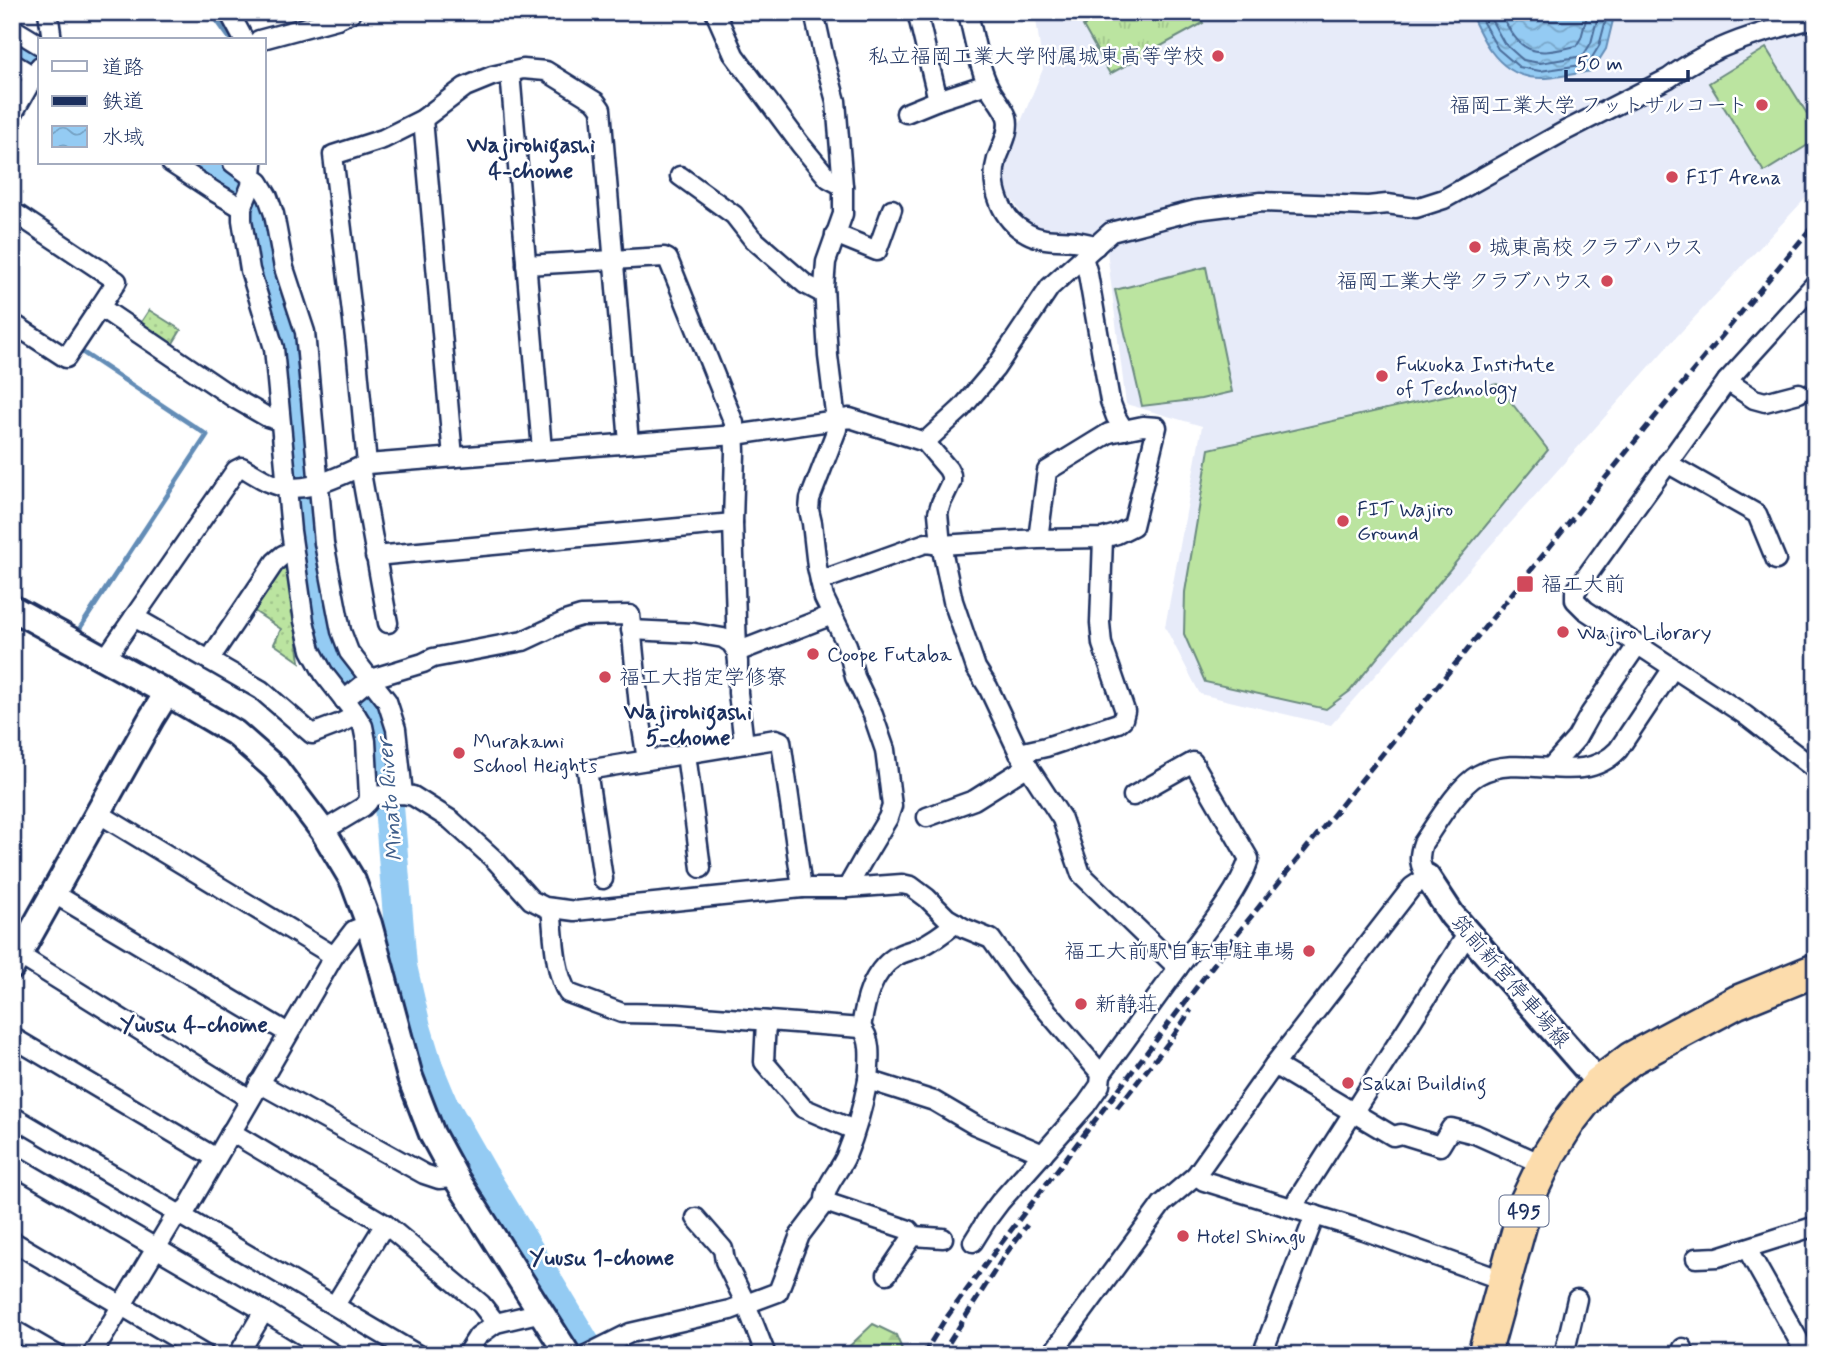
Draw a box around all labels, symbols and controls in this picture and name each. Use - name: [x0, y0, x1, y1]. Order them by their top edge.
- legend: [38, 38, 266, 164]
- scale bar: [1566, 38, 1688, 82]
- place label: 私立福岡工業大学附属城東高等学校: [868, 43, 1204, 71]
- marker: 私立福岡工業大学附属城東高等学校: [1210, 48, 1226, 64]
- text: 50 m: [1576, 50, 1623, 78]
- text: 道路: [102, 54, 144, 82]
- text: 鉄道: [102, 88, 144, 116]
- place label: 福岡工業大学 フットサルコート: [1449, 92, 1748, 120]
- marker: 福岡工業大学 フットサルコート: [1754, 97, 1770, 113]
- text: 水域: [102, 124, 144, 152]
- district label: Wajirohigashi 4-chome: [466, 131, 595, 187]
- place label: FIT Arena: [1686, 164, 1781, 192]
- marker: FIT Arena: [1664, 169, 1680, 185]
- place label: 城東高校 クラブハウス: [1489, 234, 1703, 262]
- marker: 城東高校 クラブハウス: [1467, 239, 1483, 255]
- place label: 福岡工業大学 クラブハウス: [1337, 268, 1593, 296]
- marker: 福岡工業大学 クラブハウス: [1599, 273, 1615, 289]
- place label: Fukuoka Institute of Technology: [1396, 351, 1555, 404]
- marker: Fukuoka Institute of Technology: [1374, 368, 1390, 384]
- place label: FIT Wajiro Ground: [1357, 496, 1453, 548]
- marker: FIT Wajiro Ground: [1335, 513, 1351, 529]
- place label: 福工大前: [1541, 571, 1625, 599]
- marker: 福工大前: [1515, 574, 1535, 594]
- place label: Wajiro Library: [1577, 619, 1711, 647]
- marker: Wajiro Library: [1555, 624, 1571, 640]
- place label: Coope Futaba: [827, 641, 952, 669]
- marker: Coope Futaba: [805, 646, 821, 662]
- place label: 福工大指定学修寮: [619, 664, 787, 692]
- marker: 福工大指定学修寮: [597, 669, 613, 685]
- district label: Wajirohigashi 5-chome: [623, 698, 752, 754]
- place label: Murakami School Heights: [473, 728, 597, 780]
- water label: Minato River: [370, 734, 411, 863]
- marker: Murakami School Heights: [451, 745, 467, 761]
- street label: 筑前新宮停車場線: [1445, 909, 1576, 1054]
- place label: 福工大前駅自転車駐車場: [1064, 938, 1295, 966]
- marker: 福工大前駅自転車駐車場: [1301, 943, 1317, 959]
- place label: 新静荘: [1095, 991, 1158, 1019]
- marker: 新静荘: [1073, 996, 1089, 1012]
- district label: Yuusu 4-chome: [120, 1011, 268, 1041]
- place label: Sakai Building: [1362, 1070, 1487, 1100]
- marker: Sakai Building: [1340, 1075, 1356, 1091]
- road number: 495: [1500, 1196, 1548, 1226]
- place label: Hotel Shingu: [1197, 1223, 1306, 1251]
- marker: Hotel Shingu: [1175, 1228, 1191, 1244]
- district label: Yuusu 1-chome: [530, 1244, 674, 1274]

